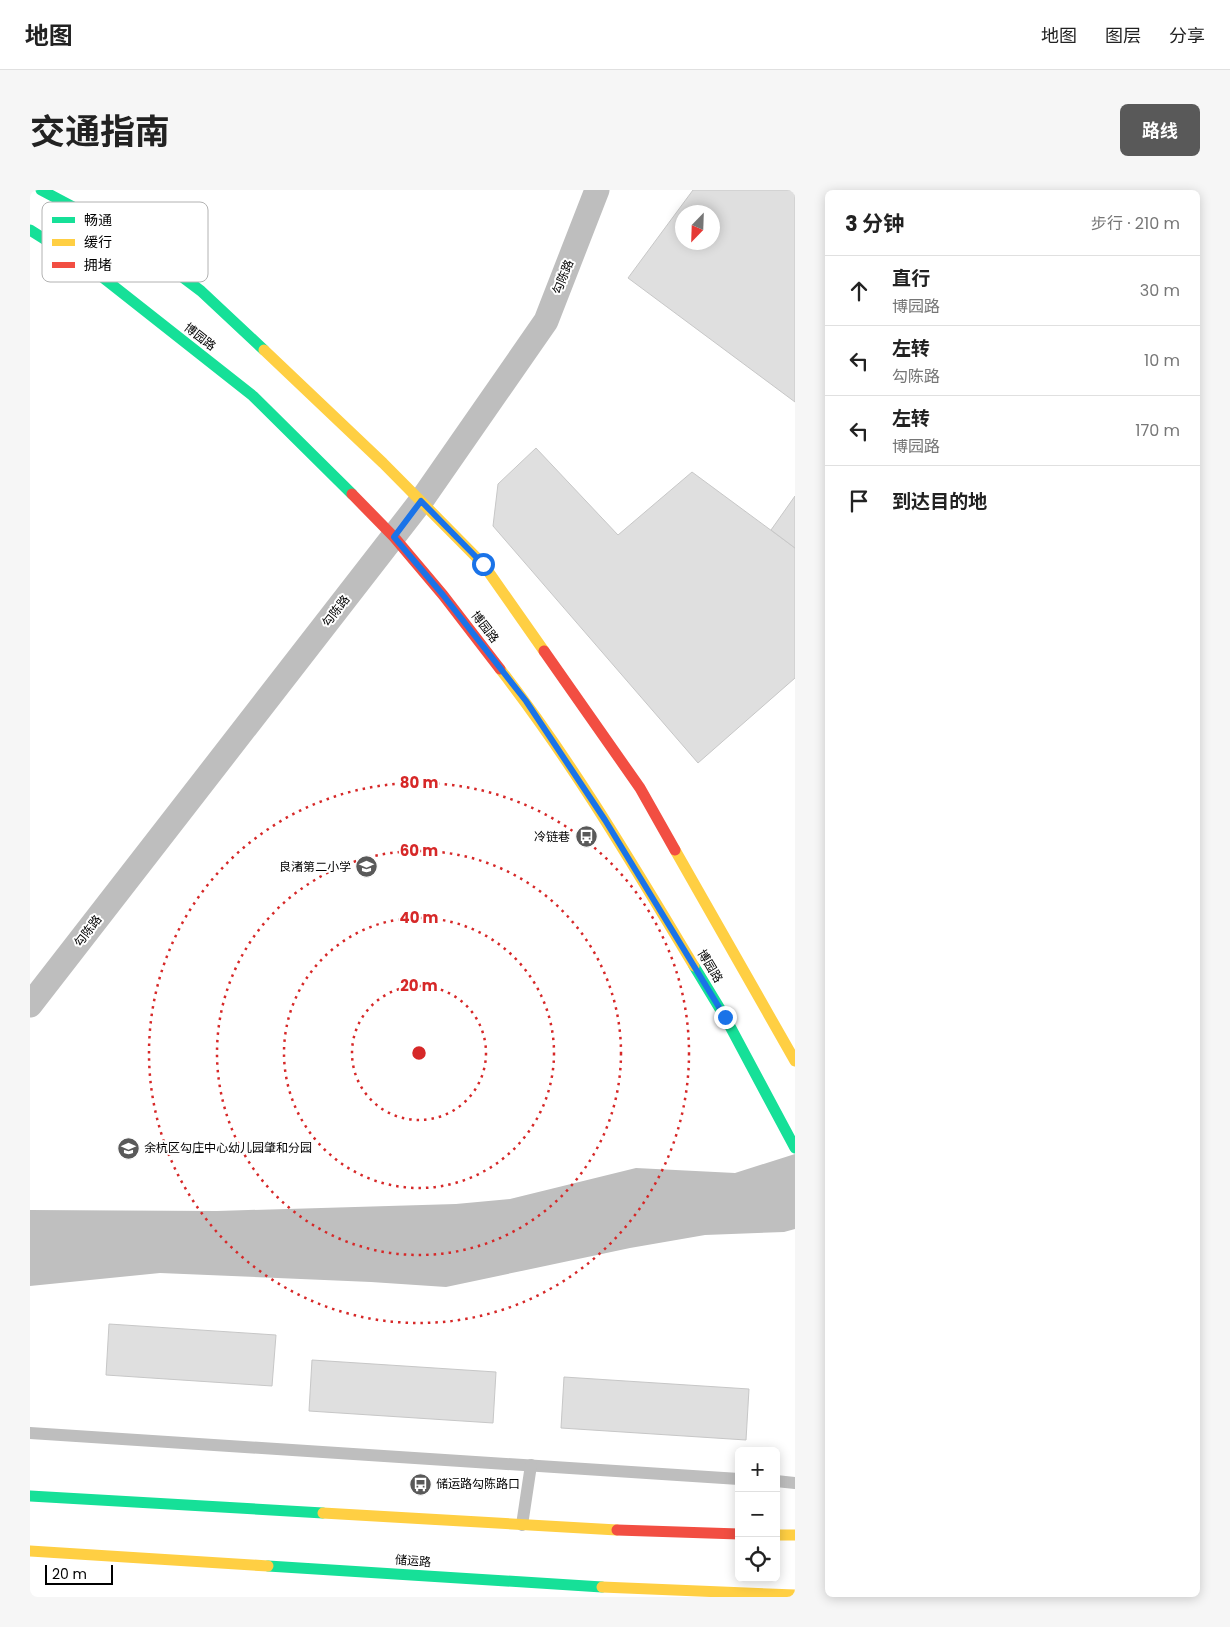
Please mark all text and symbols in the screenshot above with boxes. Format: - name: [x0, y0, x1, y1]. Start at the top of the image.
- text: 地图: [25, 19, 73, 52]
- text: 地图: [1041, 23, 1077, 48]
- text: 图层: [1105, 23, 1141, 48]
- text: 分享: [1169, 23, 1205, 48]
- button: 路线: [1120, 104, 1200, 156]
- text: 交通指南: [30, 107, 170, 156]
- legend: [42, 202, 208, 282]
- north arrow: [675, 205, 720, 250]
- text: 3 分钟: [845, 209, 904, 238]
- text: 畅通: [84, 210, 112, 230]
- text: 步行 · 210 m: [1091, 212, 1180, 235]
- text: 缓行: [84, 232, 112, 252]
- text: 拥堵: [84, 255, 112, 275]
- street label: 勾陈路: [548, 257, 577, 297]
- text: 直行: [892, 265, 930, 292]
- icon: ahead: [845, 277, 873, 305]
- text: 30 m: [1140, 279, 1180, 302]
- text: 博园路: [892, 295, 940, 318]
- street label: 博园路: [181, 319, 220, 354]
- text: 左转: [892, 335, 930, 362]
- icon: left: [845, 347, 873, 375]
- text: 10 m: [1144, 349, 1180, 372]
- text: 勾陈路: [892, 365, 940, 388]
- text: 左转: [892, 405, 930, 432]
- icon: left: [845, 417, 873, 445]
- text: 170 m: [1135, 419, 1180, 442]
- text: 博园路: [892, 435, 940, 458]
- icon: arrive: [845, 487, 873, 515]
- text: 到达目的地: [892, 488, 987, 515]
- route start: [472, 553, 495, 576]
- street label: 勾陈路: [318, 591, 353, 630]
- street label: 博园路: [468, 607, 503, 646]
- text: 80 m: [400, 772, 438, 793]
- bus stop icon: 冷链巷: [574, 825, 598, 849]
- place label: 冷链巷: [534, 828, 570, 845]
- text: 60 m: [400, 840, 438, 861]
- school or university icon: 良渚第二小学: [355, 855, 379, 879]
- place label: 良渚第二小学: [279, 858, 351, 875]
- text: 40 m: [399, 907, 439, 928]
- street label: 勾陈路: [70, 911, 105, 950]
- street label: 博园路: [694, 946, 727, 986]
- text: 20 m: [400, 975, 438, 996]
- route end: [714, 1006, 737, 1029]
- centre of rings: [410, 1044, 428, 1062]
- school or university icon: 余杭区勾庄中心幼儿园肇和分园: [116, 1136, 140, 1160]
- place label: 余杭区勾庄中心幼儿园肇和分园: [144, 1139, 312, 1156]
- map controls: [735, 1447, 780, 1582]
- button: +: [735, 1447, 780, 1492]
- bus stop icon: 储运路勾陈路口: [408, 1472, 432, 1496]
- place label: 储运路勾陈路口: [436, 1475, 520, 1492]
- button: −: [735, 1492, 780, 1537]
- button: locate: [735, 1537, 780, 1582]
- street label: 储运路: [394, 1551, 432, 1570]
- scale bar: [45, 1562, 112, 1585]
- text: 20 m: [52, 1564, 87, 1584]

